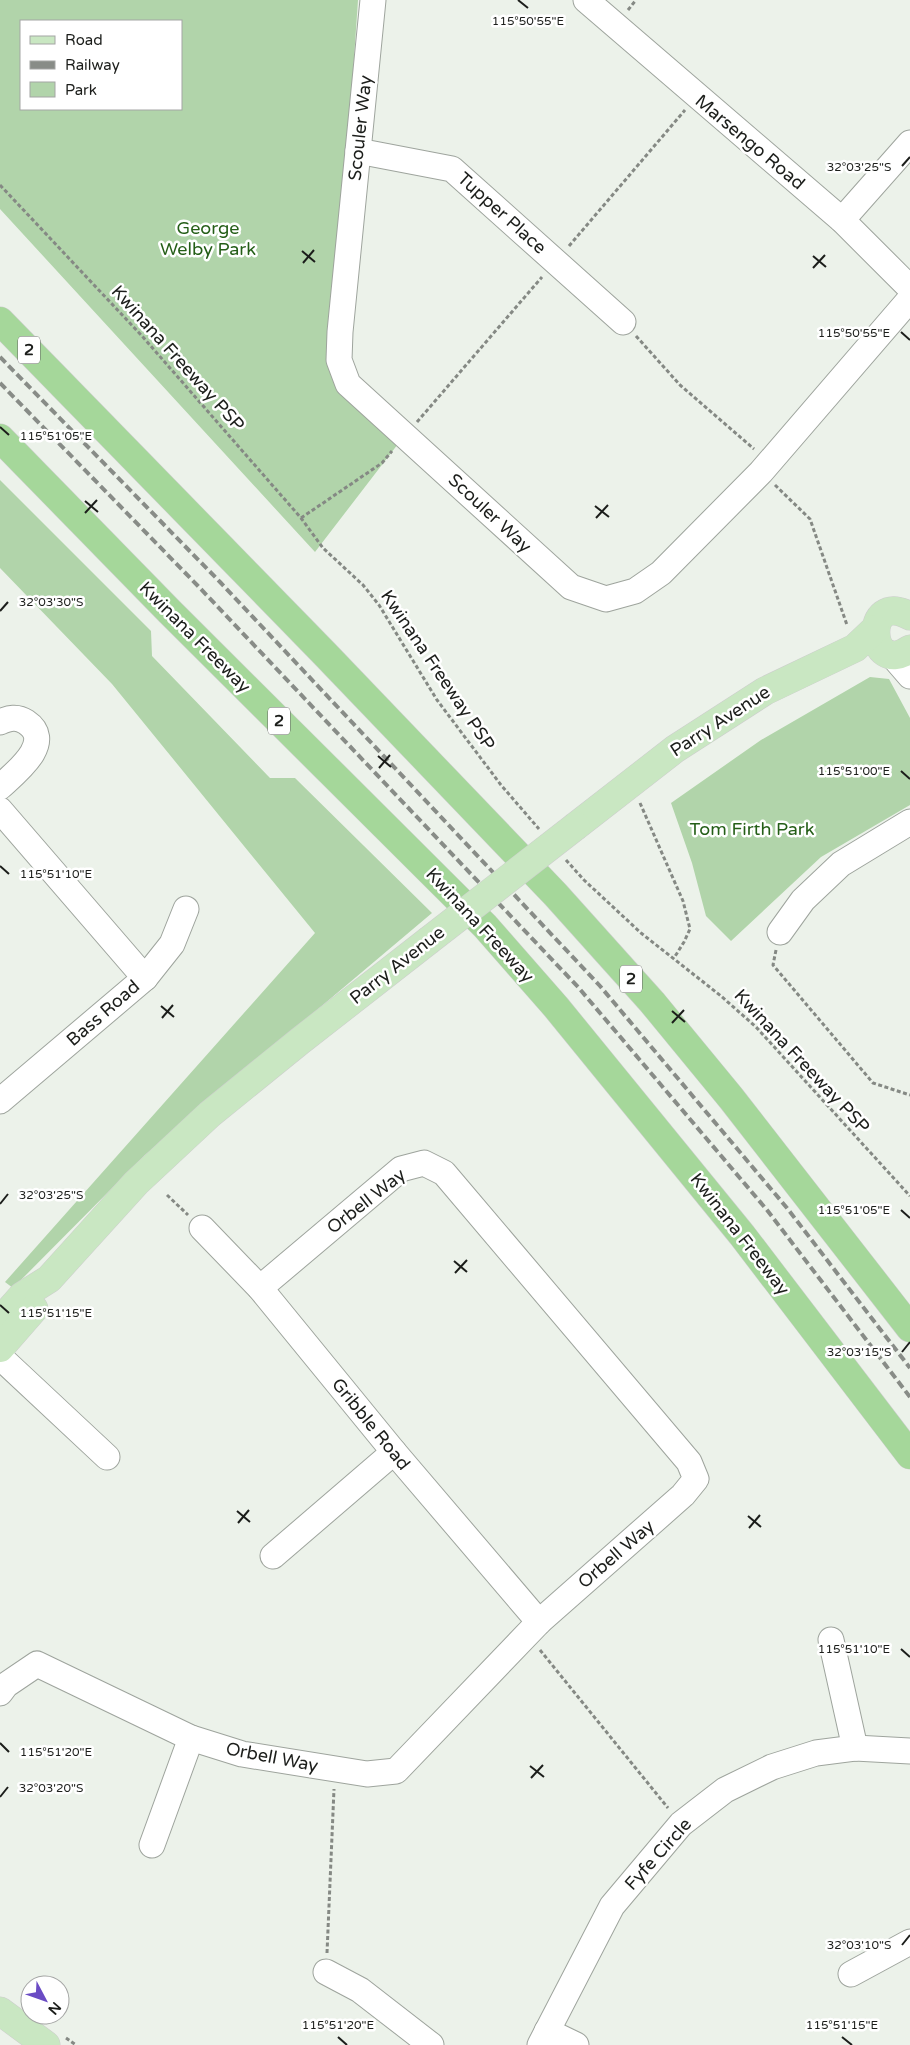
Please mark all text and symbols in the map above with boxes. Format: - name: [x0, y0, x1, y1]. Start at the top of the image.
- text: 115°50'55"E: [492, 14, 564, 28]
- legend: [20, 20, 182, 110]
- text: Road: [65, 31, 103, 49]
- text: Railway: [65, 56, 120, 74]
- street label: Scouler Way: [344, 74, 377, 182]
- text: Park: [65, 81, 97, 99]
- street label: Marsengo Road: [691, 90, 809, 194]
- text: 32°03'25"S: [827, 160, 891, 174]
- street label: Tupper Place: [453, 167, 551, 259]
- park label: George Welby Park: [160, 217, 256, 260]
- street label: Kwinana Freeway PSP: [107, 281, 249, 435]
- text: 115°50'55"E: [818, 326, 890, 340]
- road number: 2: [18, 336, 40, 364]
- text: 115°51'05"E: [20, 429, 92, 443]
- street label: Scouler Way: [444, 469, 536, 557]
- street label: Kwinana Freeway: [135, 577, 256, 698]
- street label: Kwinana Freeway PSP: [376, 586, 500, 754]
- text: 32°03'30"S: [19, 595, 83, 609]
- street label: Parry Avenue: [666, 681, 774, 761]
- road number: 2: [268, 708, 290, 734]
- text: 115°51'00"E: [818, 764, 890, 778]
- park label: Tom Firth Park: [689, 818, 815, 840]
- street label: Kwinana Freeway: [421, 863, 539, 987]
- text: 115°51'10"E: [20, 867, 92, 881]
- street label: Parry Avenue: [345, 921, 449, 1009]
- road number: 2: [620, 966, 642, 992]
- street label: Bass Road: [62, 975, 144, 1051]
- street label: Kwinana Freeway PSP: [730, 984, 874, 1138]
- street label: Orbell Way: [322, 1163, 410, 1238]
- street label: Kwinana Freeway: [686, 1169, 795, 1300]
- text: 32°03'25"S: [19, 1188, 83, 1202]
- text: 115°51'05"E: [818, 1203, 890, 1217]
- text: 115°51'15"E: [20, 1306, 92, 1320]
- text: 32°03'15"S: [827, 1345, 891, 1359]
- street label: Gribble Road: [327, 1373, 415, 1475]
- street label: Orbell Way: [573, 1515, 659, 1593]
- text: 115°51'10"E: [818, 1642, 890, 1656]
- street label: Orbell Way: [224, 1737, 320, 1777]
- text: 115°51'20"E: [20, 1745, 92, 1759]
- text: 32°03'20"S: [19, 1781, 83, 1795]
- street label: Fyfe Circle: [620, 1813, 696, 1895]
- text: 32°03'10"S: [827, 1938, 891, 1952]
- north arrow: [20, 1975, 70, 2025]
- text: N: [44, 1998, 65, 2018]
- text: 115°51'20"E: [302, 2018, 374, 2032]
- text: 115°51'15"E: [806, 2018, 878, 2032]

